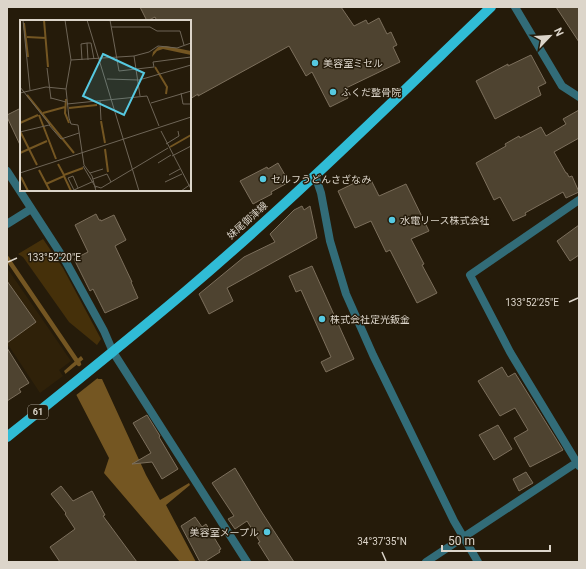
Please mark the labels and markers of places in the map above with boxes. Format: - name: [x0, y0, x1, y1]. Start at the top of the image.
- marker: 美容室ミセル: [310, 58, 320, 68]
- place label: 美容室ミセル: [323, 58, 383, 69]
- marker: ふくだ整骨院: [328, 87, 338, 97]
- place label: ふくだ整骨院: [341, 87, 401, 98]
- marker: セルフうどんさざなみ: [258, 174, 268, 184]
- place label: セルフうどんさざなみ: [271, 174, 371, 185]
- marker: 水電リース株式会社: [387, 215, 397, 225]
- place label: 水電リース株式会社: [400, 215, 490, 226]
- marker: 株式会社定光鈑金: [317, 314, 327, 324]
- place label: 株式会社定光鈑金: [330, 314, 410, 325]
- place label: 美容室メープル: [190, 527, 259, 538]
- marker: 美容室メープル: [262, 527, 272, 537]

